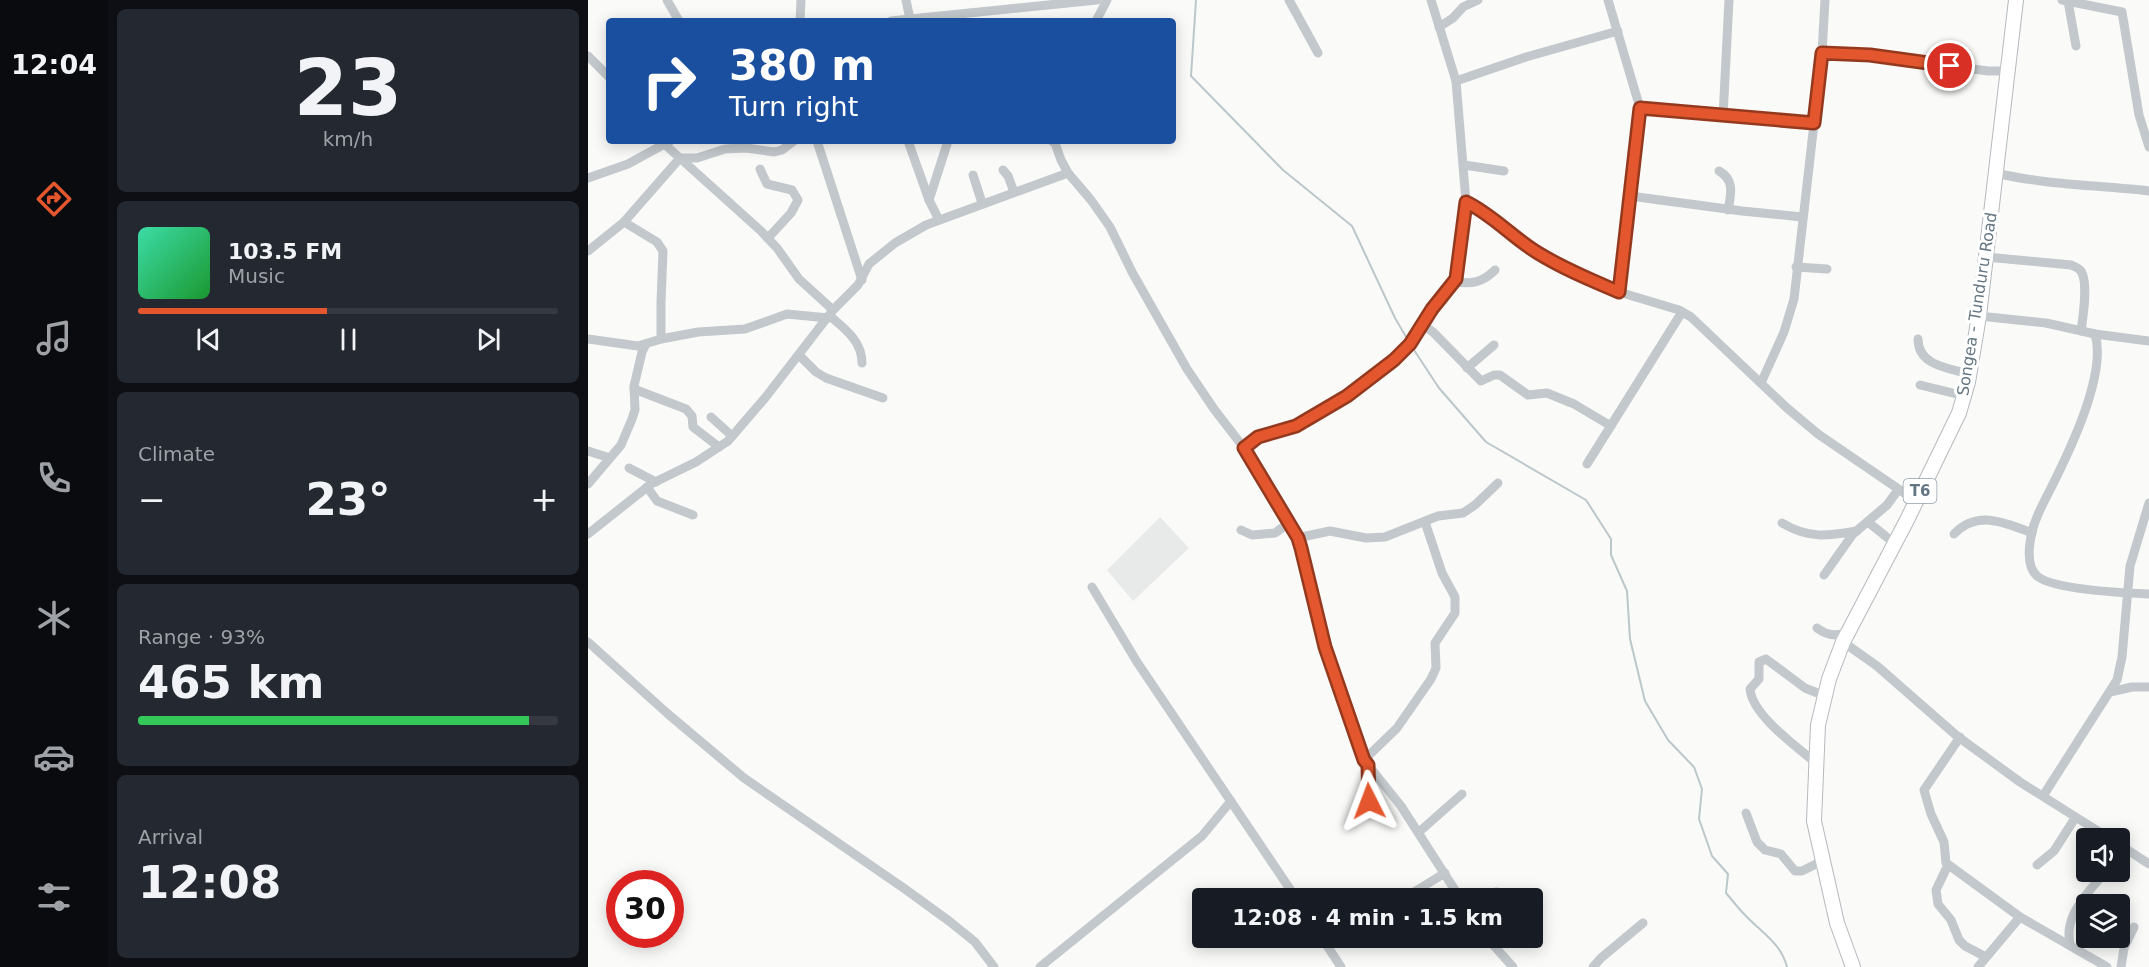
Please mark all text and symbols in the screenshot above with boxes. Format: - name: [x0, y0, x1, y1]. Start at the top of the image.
- pin: [1924, 40, 1975, 91]
- text: 380 m: [729, 41, 875, 90]
- icon: right: [630, 42, 708, 120]
- text: 23: [294, 43, 402, 133]
- text: 12:04: [11, 49, 97, 80]
- icon: arrive: [1933, 49, 1966, 82]
- text: Turn right: [729, 91, 858, 122]
- text: km/h: [323, 127, 373, 151]
- icon: directions: [33, 178, 75, 220]
- street label: Songea - Tunduru Road: [1953, 211, 2001, 397]
- text: 103.5 FM: [228, 239, 342, 264]
- text: Music: [228, 264, 285, 288]
- icon: music: [33, 317, 75, 359]
- icon: previous: [192, 323, 225, 356]
- icon: pause: [332, 323, 365, 356]
- icon: next: [472, 323, 505, 356]
- text: Climate: [138, 442, 215, 466]
- icon: phone: [33, 457, 75, 499]
- text: 23°: [305, 473, 391, 526]
- road number: T6: [1904, 479, 1936, 503]
- text: −: [138, 480, 166, 519]
- text: +: [530, 480, 558, 519]
- icon: climate: [33, 597, 75, 639]
- text: Range · 93%: [138, 625, 265, 649]
- text: 465 km: [138, 656, 324, 709]
- icon: car: [33, 736, 75, 778]
- position arrow: [1337, 769, 1401, 833]
- text: Arrival: [138, 825, 203, 849]
- map controls: [2076, 828, 2130, 948]
- button: sound: [2076, 828, 2130, 882]
- text: 12:08: [138, 856, 281, 909]
- speed limit sign: 30: [606, 870, 684, 948]
- icon: filters: [33, 876, 75, 918]
- button: layers: [2076, 894, 2130, 948]
- text: 12:08 · 4 min · 1.5 km: [1232, 905, 1503, 930]

